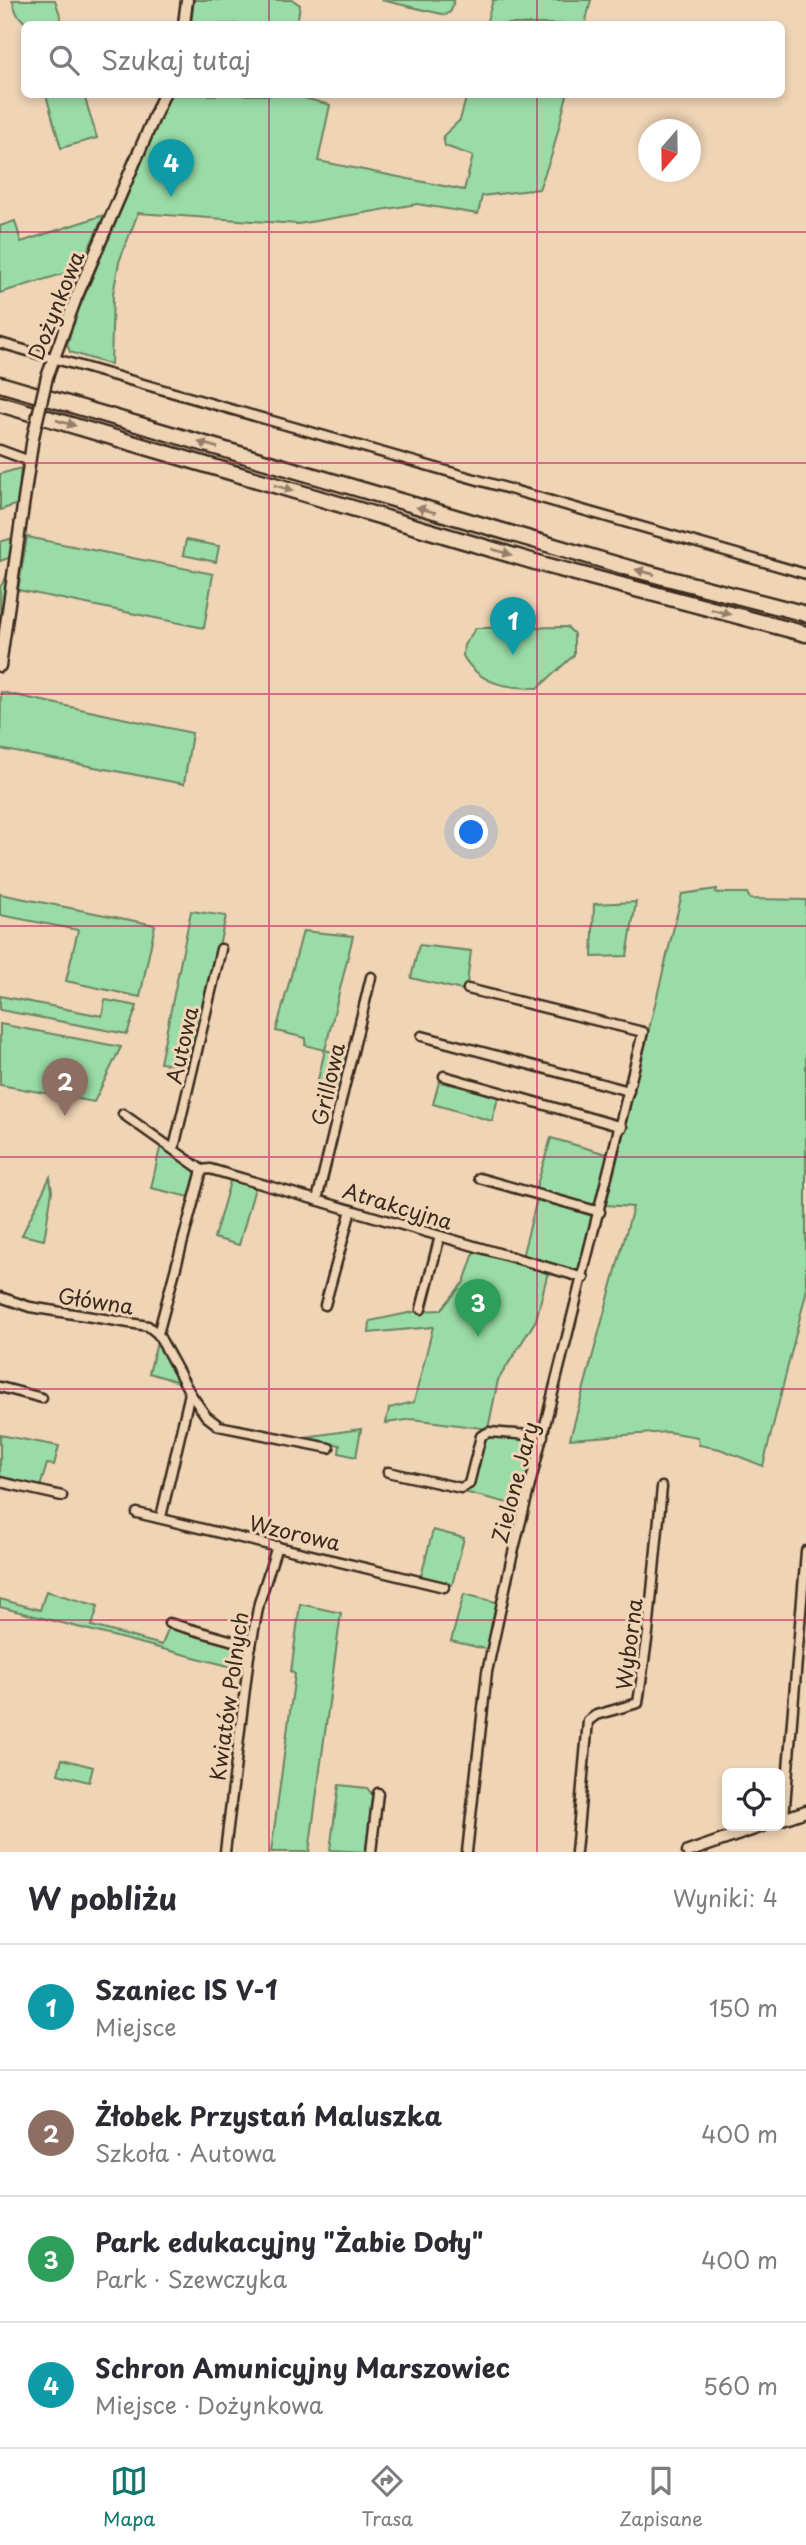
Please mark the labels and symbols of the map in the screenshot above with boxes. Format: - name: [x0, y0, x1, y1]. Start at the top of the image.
- north arrow: [638, 119, 701, 182]
- pin: 4: [148, 139, 194, 197]
- street label: Dożynkowa: [19, 246, 91, 364]
- one-way arrow: [55, 419, 76, 429]
- one-way arrow: [197, 440, 218, 450]
- one-way arrow: [273, 483, 294, 493]
- one-way arrow: [416, 504, 437, 514]
- one-way arrow: [492, 548, 513, 558]
- one-way arrow: [634, 567, 655, 577]
- pin: 1: [490, 597, 536, 655]
- one-way arrow: [711, 608, 732, 618]
- your location: [454, 815, 488, 849]
- street label: Autowa: [157, 1003, 205, 1087]
- street label: Grillowa: [302, 1039, 352, 1129]
- pin: 2: [42, 1058, 88, 1116]
- street label: Atrakcyjna: [339, 1173, 457, 1237]
- street label: Główna: [56, 1278, 136, 1322]
- pin: 3: [455, 1279, 501, 1337]
- street label: Zielone Jary: [482, 1418, 546, 1546]
- street label: Wzorowa: [246, 1506, 344, 1558]
- street label: Wyborna: [606, 1595, 650, 1692]
- street label: Kwiatów Polnych: [200, 1610, 256, 1782]

